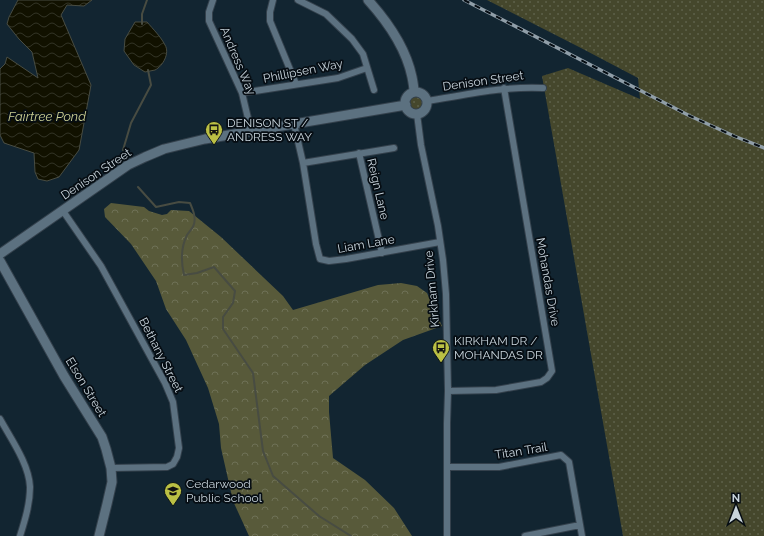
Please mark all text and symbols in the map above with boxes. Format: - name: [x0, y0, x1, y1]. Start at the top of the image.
- street label: Andress Way: [217, 25, 259, 98]
- street label: Phillipsen Way: [262, 56, 345, 86]
- street label: Denison Street: [442, 68, 524, 94]
- water label: Fairtree Pond: [8, 109, 86, 124]
- place label: DENISON ST / ANDRESS WAY: [227, 116, 312, 144]
- bus stop icon: DENISON ST / ANDRESS WAY: [204, 120, 224, 145]
- street label: Denison Street: [58, 145, 134, 203]
- street label: Reign Lane: [364, 157, 392, 221]
- street label: Liam Lane: [336, 232, 396, 256]
- street label: Mohandas Drive: [533, 237, 563, 327]
- street label: Kirkham Drive: [422, 250, 442, 328]
- street label: Bethany Street: [136, 315, 186, 395]
- place label: KIRKHAM DR / MOHANDAS DR: [454, 334, 543, 362]
- bus stop icon: KIRKHAM DR / MOHANDAS DR: [431, 338, 451, 363]
- street label: Elson Street: [63, 355, 109, 419]
- street label: Titan Trail: [494, 440, 549, 462]
- place label: Cedarwood Public School: [186, 477, 263, 505]
- school or university icon: Cedarwood Public School: [163, 481, 183, 506]
- north arrow: [716, 488, 756, 528]
- text: N: [732, 492, 740, 505]

